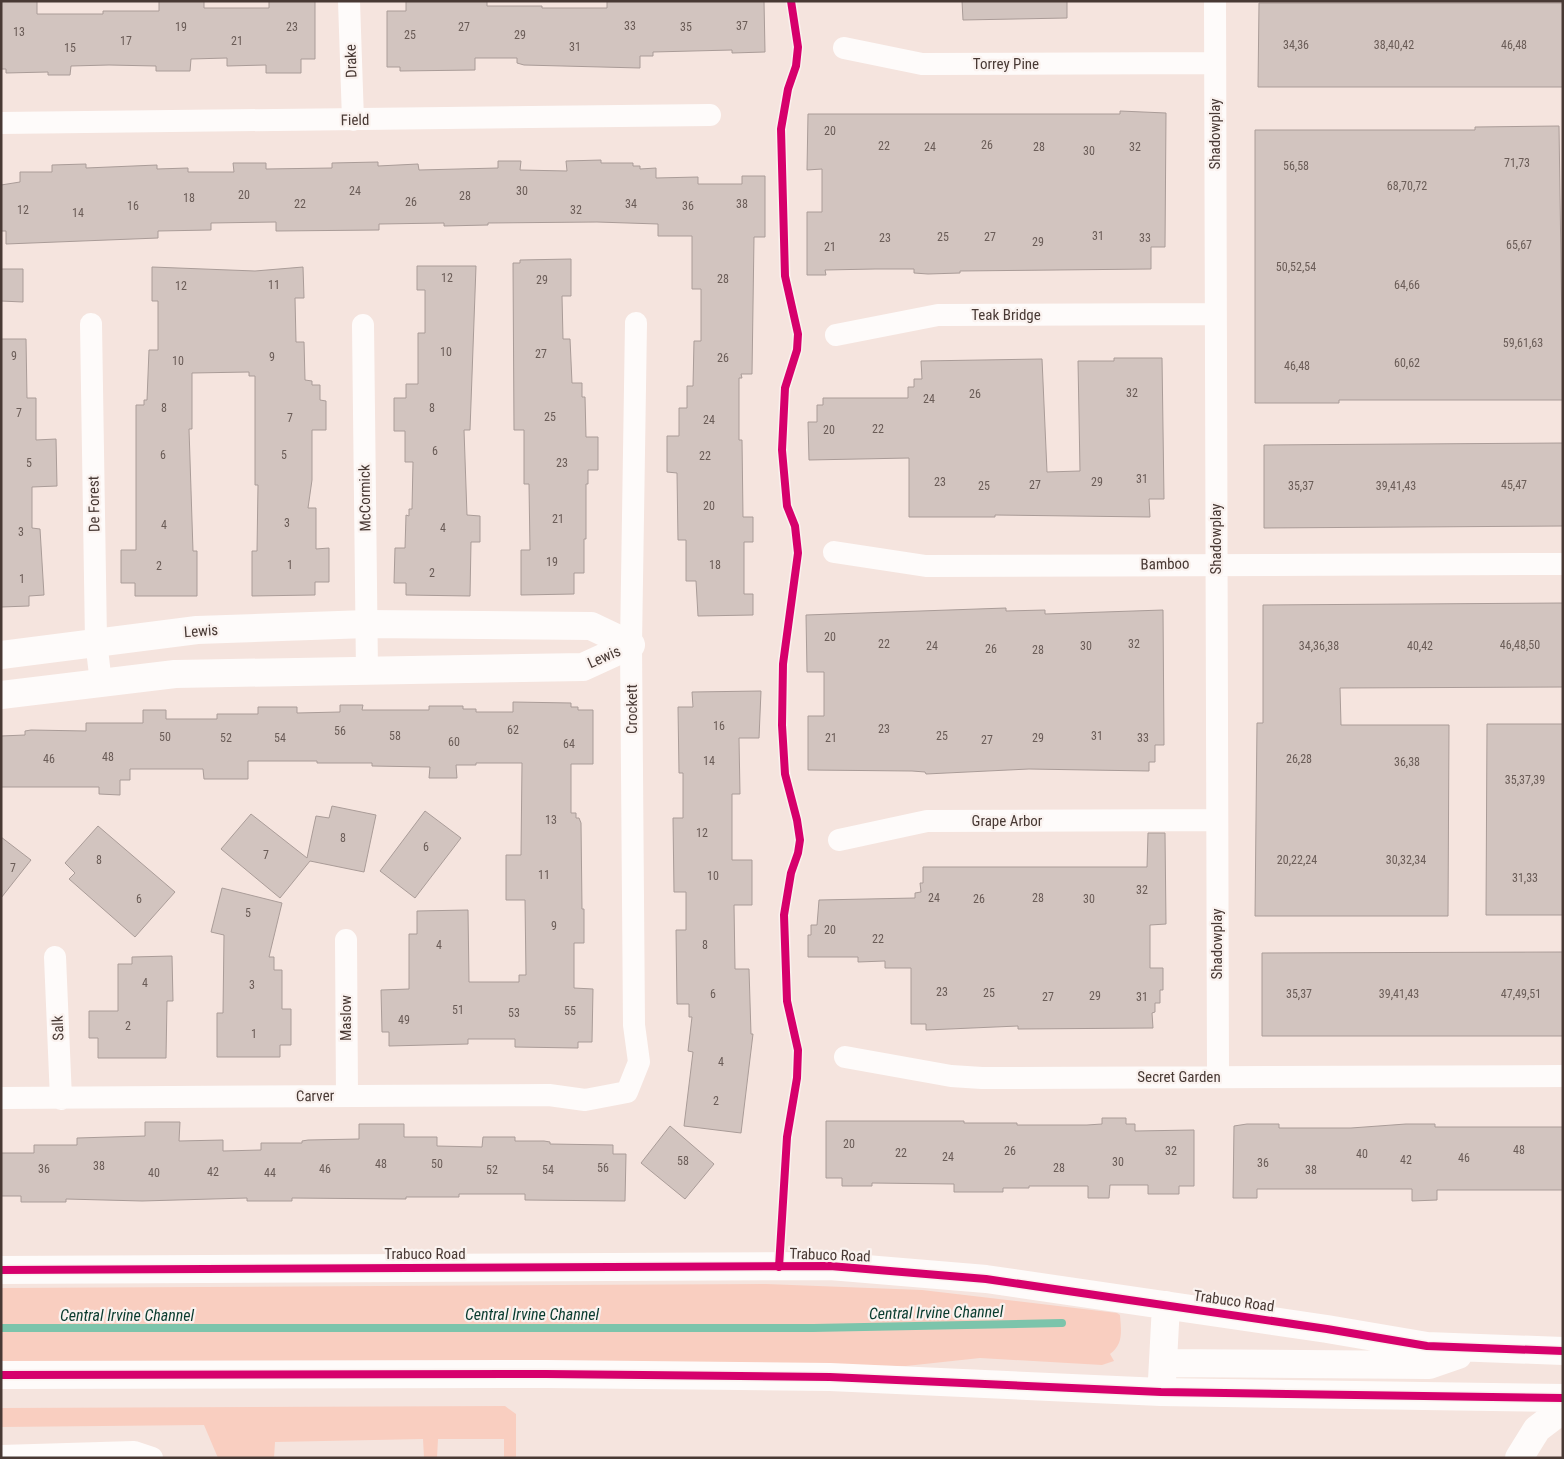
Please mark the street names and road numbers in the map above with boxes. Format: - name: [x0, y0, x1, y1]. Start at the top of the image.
- street label: Drake: [341, 44, 361, 78]
- street label: Torrey Pine: [973, 55, 1039, 73]
- street label: Shadowplay: [1206, 98, 1224, 170]
- street label: Field: [341, 111, 369, 129]
- street label: Teak Bridge: [971, 306, 1041, 324]
- street label: McCormick: [355, 464, 375, 532]
- street label: De Forest: [85, 476, 103, 532]
- street label: Shadowplay: [1207, 503, 1225, 575]
- street label: Bamboo: [1140, 555, 1190, 573]
- street label: Lewis: [183, 621, 219, 641]
- street label: Lewis: [585, 642, 623, 672]
- street label: Crockett: [623, 684, 641, 734]
- street label: Grape Arbor: [972, 812, 1043, 830]
- street label: Shadowplay: [1208, 908, 1226, 980]
- street label: Maslow: [337, 995, 355, 1041]
- street label: Salk: [49, 1015, 67, 1041]
- street label: Secret Garden: [1137, 1068, 1221, 1086]
- street label: Carver: [296, 1087, 335, 1105]
- street label: Trabuco Road: [384, 1245, 466, 1263]
- street label: Trabuco Road: [789, 1245, 871, 1265]
- street label: Trabuco Road: [1192, 1286, 1276, 1316]

